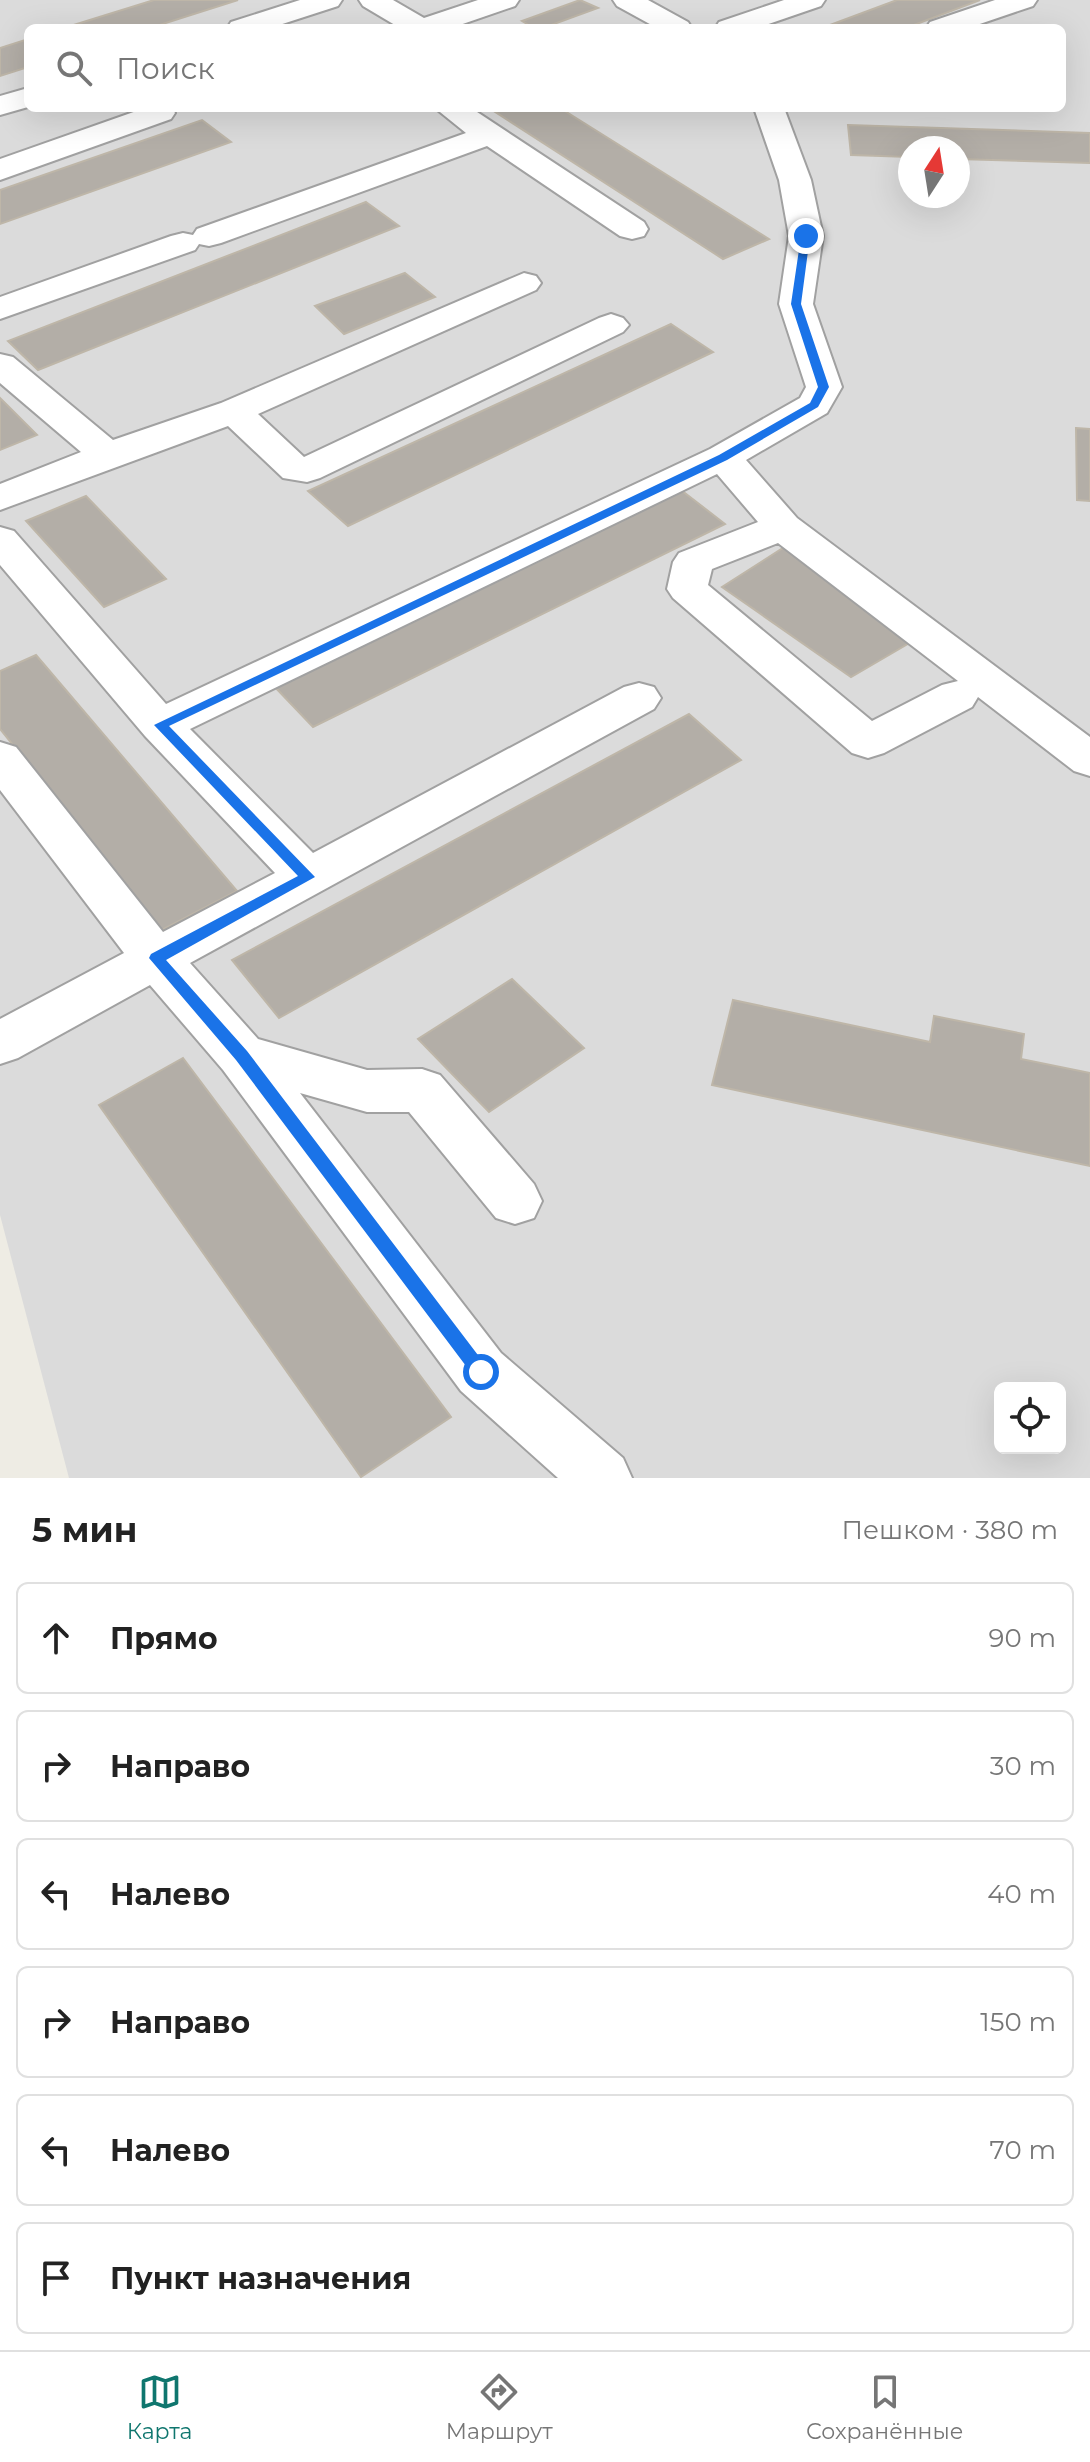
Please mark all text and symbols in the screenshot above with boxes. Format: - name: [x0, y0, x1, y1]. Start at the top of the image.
- search box: [24, 24, 1066, 112]
- icon: search: [52, 46, 96, 90]
- text: Поиск: [116, 50, 215, 87]
- north arrow: [898, 136, 970, 208]
- route end: [788, 218, 824, 254]
- route start: [463, 1354, 499, 1390]
- map controls: [994, 1382, 1066, 1454]
- button: locate: [994, 1382, 1066, 1454]
- text: 5 мин: [32, 1509, 137, 1551]
- text: Пешком · 380 m: [842, 1514, 1058, 1546]
- icon: ahead: [34, 1616, 78, 1660]
- text: Прямо: [110, 1620, 218, 1657]
- text: 90 m: [989, 1622, 1056, 1654]
- icon: right: [34, 1744, 78, 1788]
- text: Направо: [110, 1748, 250, 1785]
- text: 30 m: [990, 1750, 1056, 1782]
- icon: left: [34, 1872, 78, 1916]
- text: Налево: [110, 1876, 230, 1913]
- text: 40 m: [987, 1878, 1056, 1910]
- icon: right: [34, 2000, 78, 2044]
- text: Направо: [110, 2004, 250, 2041]
- text: 150 m: [980, 2006, 1056, 2038]
- icon: left: [34, 2128, 78, 2172]
- text: Налево: [110, 2132, 230, 2169]
- text: 70 m: [990, 2134, 1056, 2166]
- icon: arrive: [34, 2256, 78, 2300]
- text: Пункт назначения: [110, 2260, 411, 2297]
- tab: Карта: [127, 2370, 192, 2445]
- tab: Маршрут: [446, 2370, 553, 2445]
- tab: Сохранённые: [806, 2370, 963, 2445]

